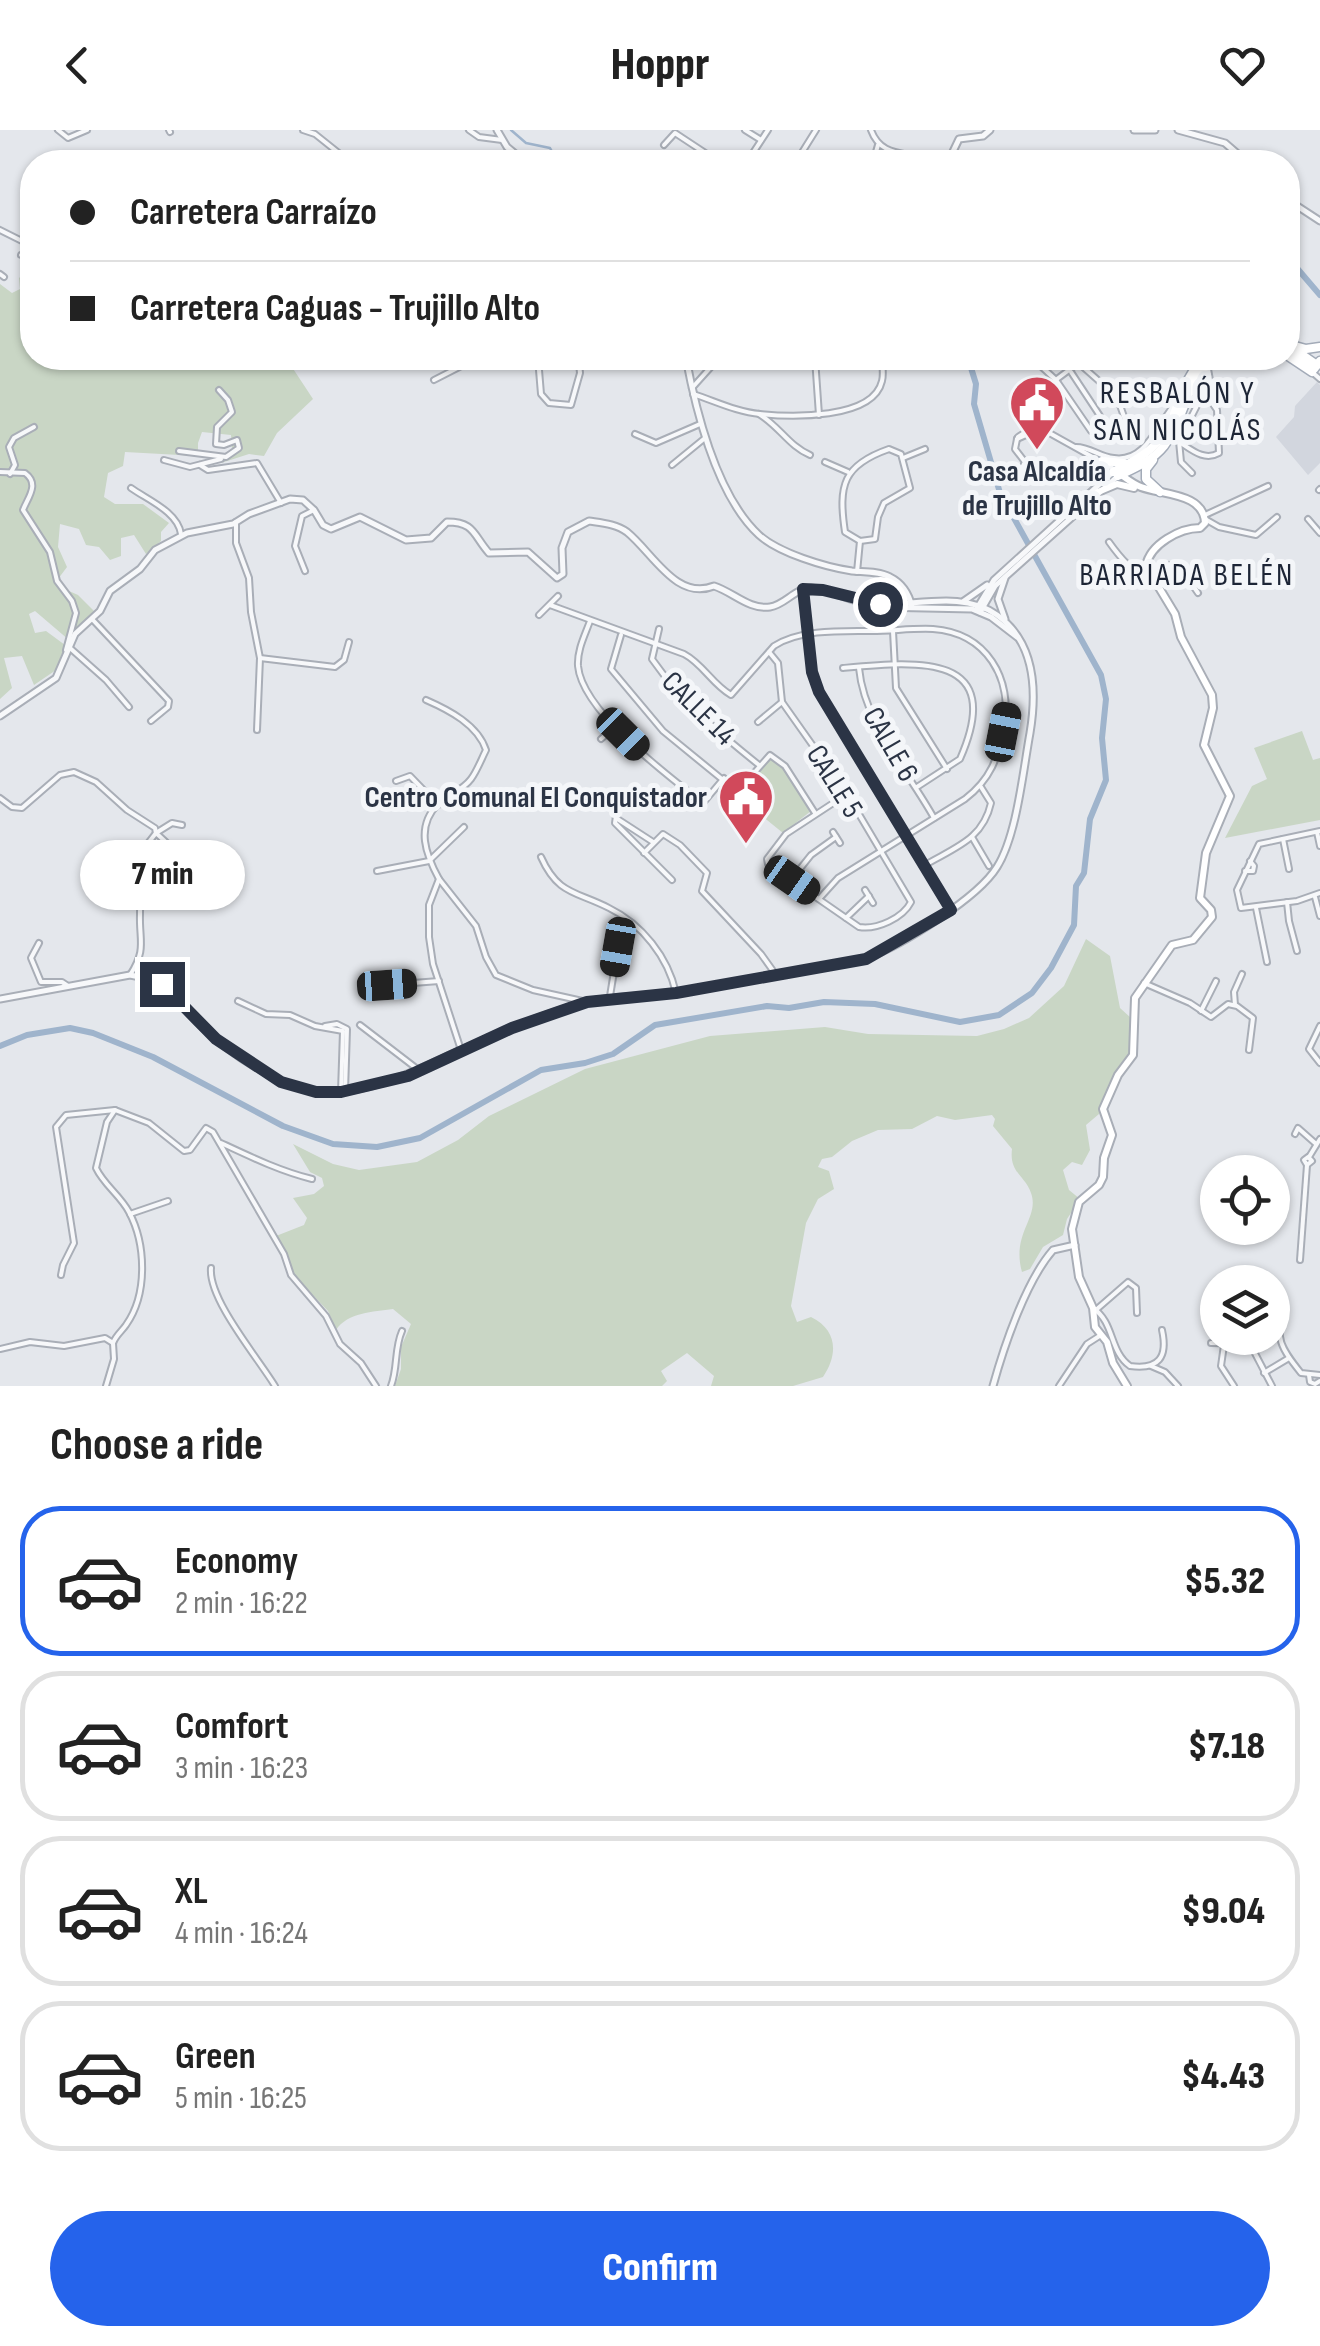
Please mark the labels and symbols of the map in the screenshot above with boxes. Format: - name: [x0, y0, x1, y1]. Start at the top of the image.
- public building icon: Casa Alcaldía de Trujillo Alto: [1007, 373, 1067, 452]
- district label: RESBALÓN Y SAN NICOLÁS: [1093, 374, 1263, 450]
- place label: Casa Alcaldía de Trujillo Alto: [962, 454, 1112, 524]
- district label: BARRIADA BELÉN: [1079, 556, 1295, 595]
- route start: [858, 582, 903, 627]
- street label: CALLE 14: [654, 664, 743, 753]
- car: [983, 700, 1023, 764]
- street label: CALLE 6: [855, 701, 926, 788]
- car: [591, 702, 655, 766]
- street label: CALLE 5: [798, 739, 870, 824]
- public building icon: Centro Comunal El Conquistador: [716, 767, 776, 846]
- place label: Centro Comunal El Conquistador: [365, 780, 707, 816]
- callout: 7 min: [80, 839, 244, 909]
- car: [759, 851, 825, 909]
- car: [598, 915, 638, 979]
- route end: [140, 962, 185, 1007]
- car: [356, 968, 418, 1002]

